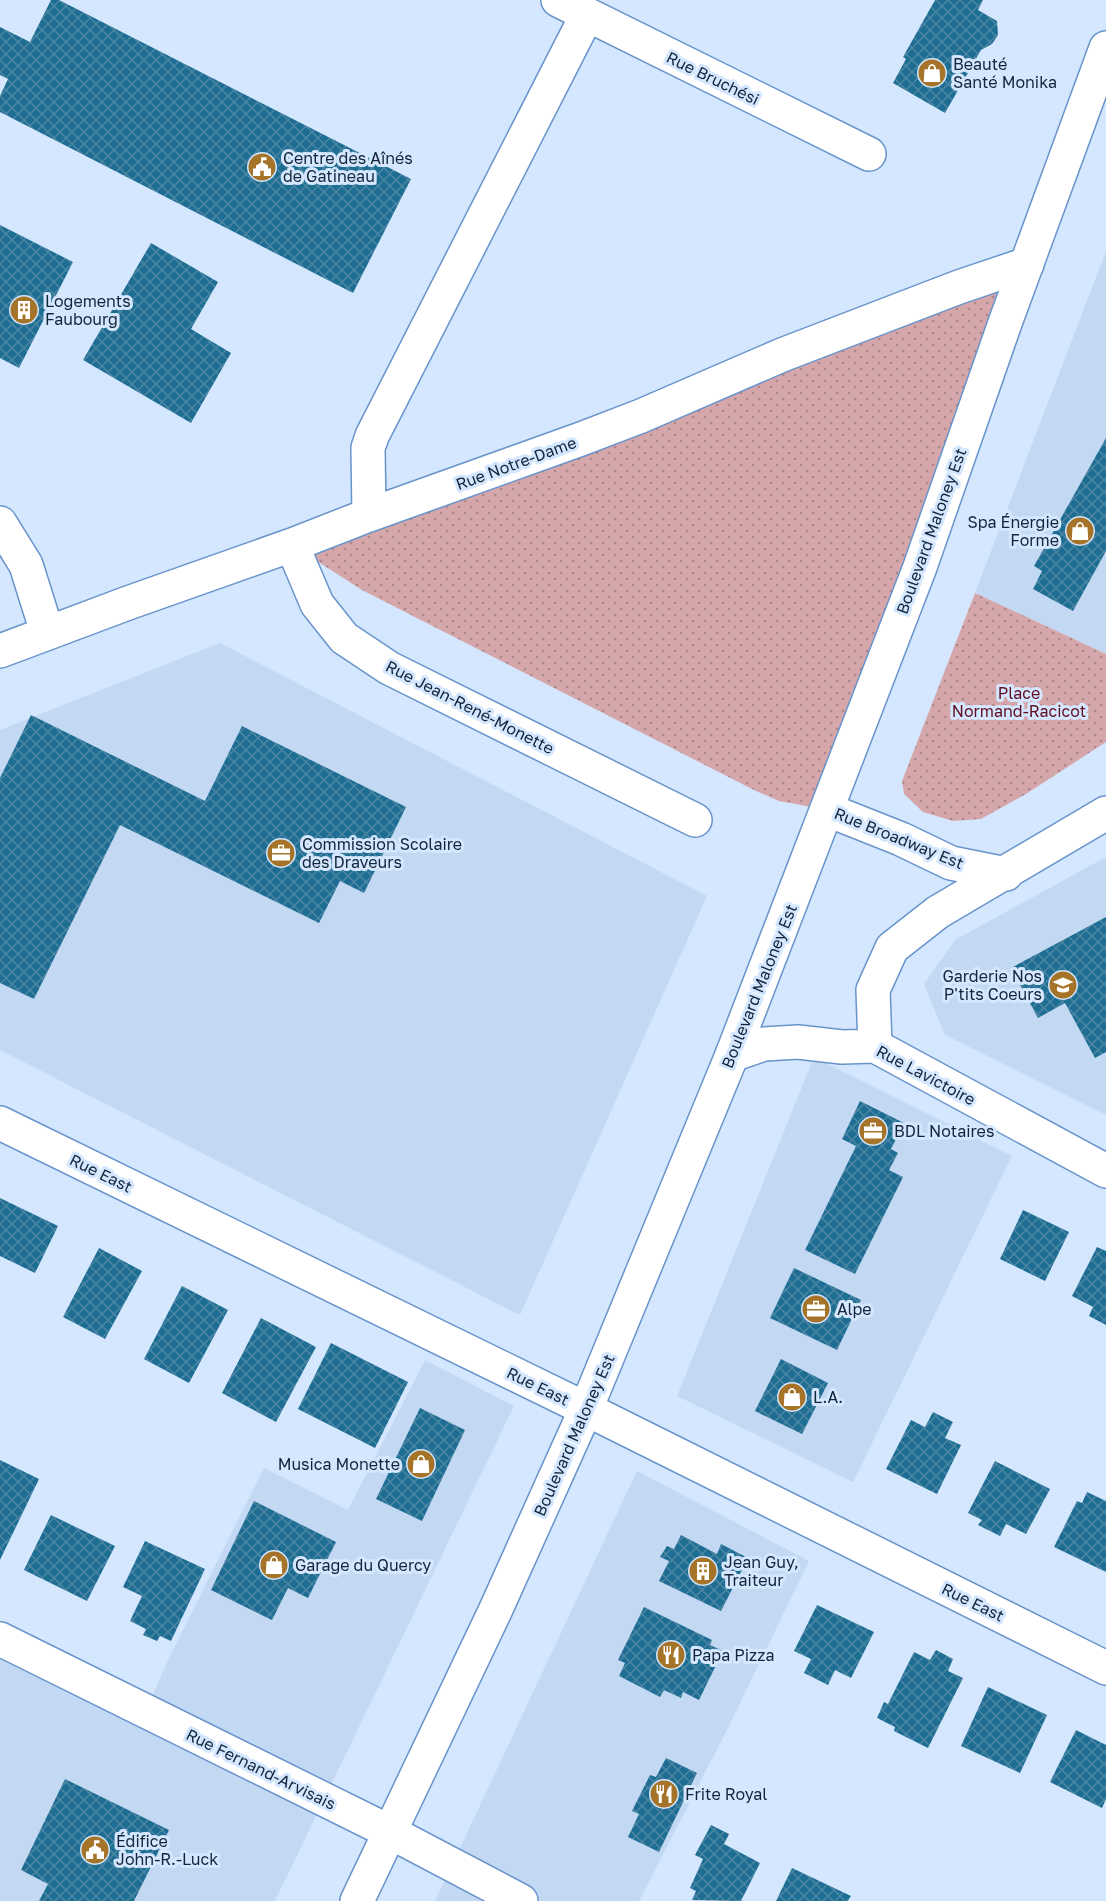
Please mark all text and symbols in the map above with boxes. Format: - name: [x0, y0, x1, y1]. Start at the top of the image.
- street label: Rue Bruchési: [663, 47, 763, 109]
- place label: Beauté Santé Monika: [953, 54, 1057, 92]
- shop icon: Beauté Santé Monika: [916, 57, 948, 89]
- place label: Centre des Aînés de Gatineau: [283, 148, 413, 186]
- public building icon: Centre des Aînés de Gatineau: [246, 151, 278, 183]
- place label: Logements Faubourg: [45, 291, 131, 329]
- building icon: Logements Faubourg: [8, 294, 40, 326]
- street label: Rue Notre-Dame: [453, 432, 579, 494]
- street label: Boulevard Maloney Est: [892, 445, 970, 617]
- place label: Spa Énergie Forme: [968, 512, 1059, 550]
- shop icon: Spa Énergie Forme: [1064, 515, 1096, 547]
- street label: Rue Jean-René-Monette: [382, 656, 558, 758]
- park label: Place Normand-Racicot: [952, 683, 1086, 721]
- street label: Rue Broadway Est: [831, 803, 967, 873]
- place label: Commission Scolaire des Draveurs: [302, 834, 462, 872]
- office icon: Commission Scolaire des Draveurs: [265, 837, 297, 869]
- street label: Boulevard Maloney Est: [717, 901, 801, 1071]
- place label: Garderie Nos P'tits Coeurs: [942, 966, 1042, 1004]
- school or university icon: Garderie Nos P'tits Coeurs: [1047, 969, 1079, 1001]
- street label: Rue Lavictoire: [873, 1041, 979, 1109]
- office icon: BDL Notaires: [857, 1115, 889, 1147]
- place label: BDL Notaires: [894, 1121, 994, 1141]
- street label: Rue East: [66, 1149, 136, 1197]
- office icon: Alpe: [800, 1293, 832, 1325]
- place label: Alpe: [837, 1299, 872, 1319]
- street label: Boulevard Maloney Est: [529, 1351, 619, 1519]
- street label: Rue East: [503, 1362, 573, 1410]
- shop icon: L.A.: [776, 1381, 808, 1413]
- place label: L.A.: [813, 1387, 843, 1407]
- shop icon: Musica Monette: [405, 1448, 437, 1480]
- place label: Musica Monette: [278, 1454, 400, 1474]
- shop icon: Garage du Quercy: [258, 1549, 290, 1581]
- place label: Jean Guy, Traiteur: [724, 1552, 799, 1590]
- place label: Garage du Quercy: [295, 1555, 431, 1575]
- building icon: Jean Guy, Traiteur: [687, 1555, 719, 1587]
- street label: Rue East: [938, 1578, 1008, 1626]
- restaurant icon: Papa Pizza: [655, 1639, 687, 1671]
- place label: Papa Pizza: [692, 1645, 775, 1665]
- street label: Rue Fernand-Arvisais: [183, 1724, 339, 1814]
- restaurant icon: Frite Royal: [648, 1778, 680, 1810]
- place label: Frite Royal: [685, 1784, 767, 1804]
- place label: Édifice John-R.-Luck: [116, 1831, 218, 1869]
- public building icon: Édifice John-R.-Luck: [79, 1834, 111, 1866]

